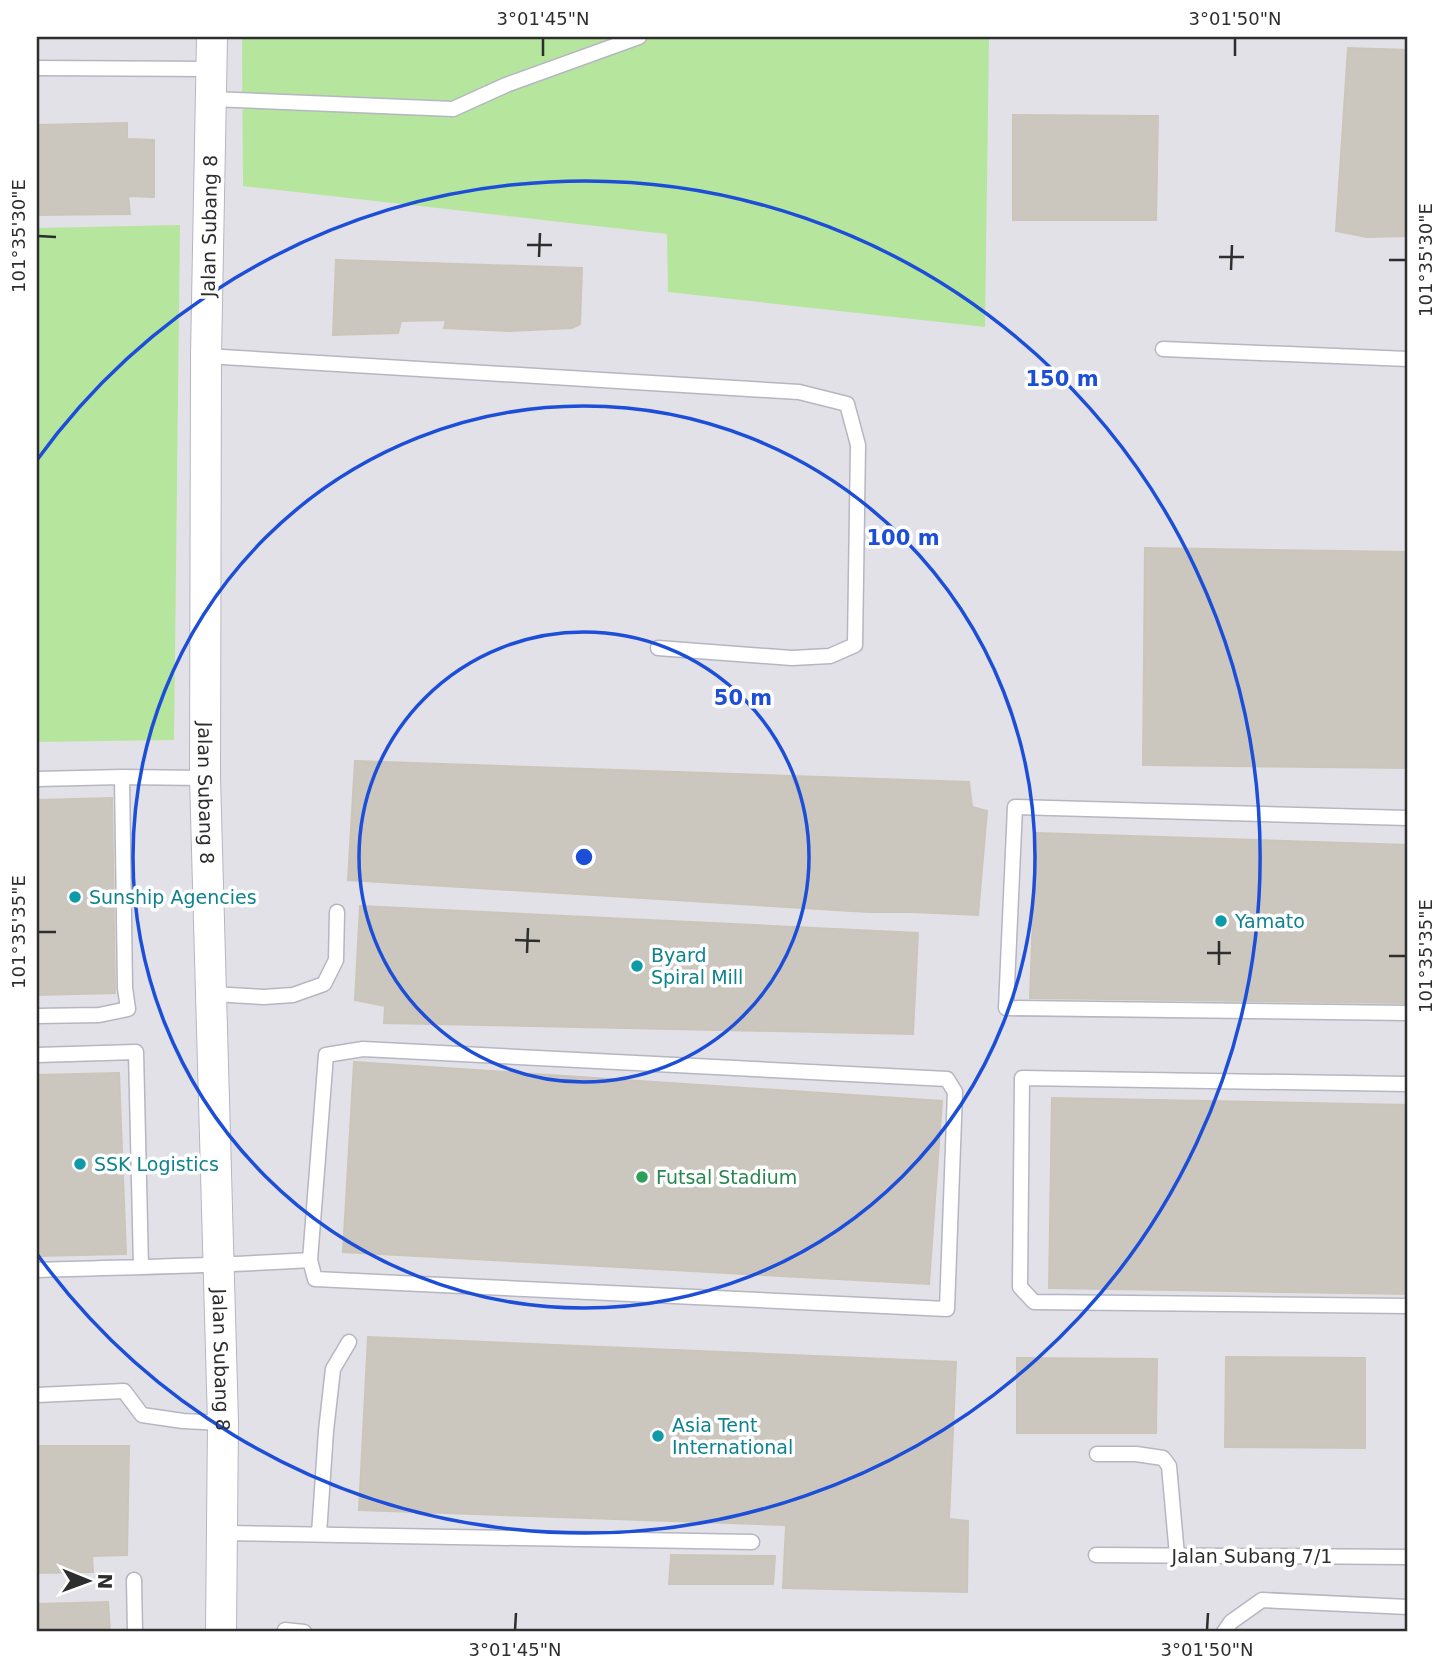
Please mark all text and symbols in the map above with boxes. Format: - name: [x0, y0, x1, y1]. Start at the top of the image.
- text: 3°01'45"N: [497, 8, 589, 29]
- text: 3°01'50"N: [1189, 8, 1281, 29]
- street label: Jalan Subang 8: [197, 155, 221, 298]
- text: 101°35'30"E: [8, 179, 29, 293]
- text: 101°35'30"E: [1415, 203, 1436, 317]
- text: 150 m: [1025, 367, 1099, 391]
- text: 100 m: [866, 526, 940, 550]
- text: 50 m: [714, 686, 772, 710]
- street label: Jalan Subang 8: [194, 721, 218, 864]
- centre of rings: [572, 845, 596, 869]
- text: 101°35'35"E: [8, 875, 29, 989]
- place label: Sunship Agencies: [89, 886, 257, 908]
- marker: Sunship Agencies: [67, 889, 83, 905]
- text: 101°35'35"E: [1415, 899, 1436, 1013]
- place label: Yamato: [1234, 910, 1305, 932]
- marker: Yamato: [1213, 913, 1229, 929]
- place label: Byard Spiral Mill: [651, 944, 743, 988]
- marker: Byard Spiral Mill: [629, 958, 645, 974]
- place label: SSK Logistics: [94, 1153, 219, 1175]
- marker: SSK Logistics: [72, 1156, 88, 1172]
- place label: Futsal Stadium: [656, 1166, 797, 1188]
- marker: Futsal Stadium: [634, 1169, 650, 1185]
- street label: Jalan Subang 8: [208, 1287, 234, 1431]
- place label: Asia Tent International: [672, 1414, 793, 1458]
- marker: Asia Tent International: [650, 1428, 666, 1444]
- street label: Jalan Subang 7/1: [1171, 1545, 1332, 1567]
- north arrow: [52, 1546, 122, 1616]
- text: N: [94, 1573, 116, 1589]
- text: 3°01'45"N: [469, 1639, 561, 1660]
- text: 3°01'50"N: [1161, 1639, 1253, 1660]

